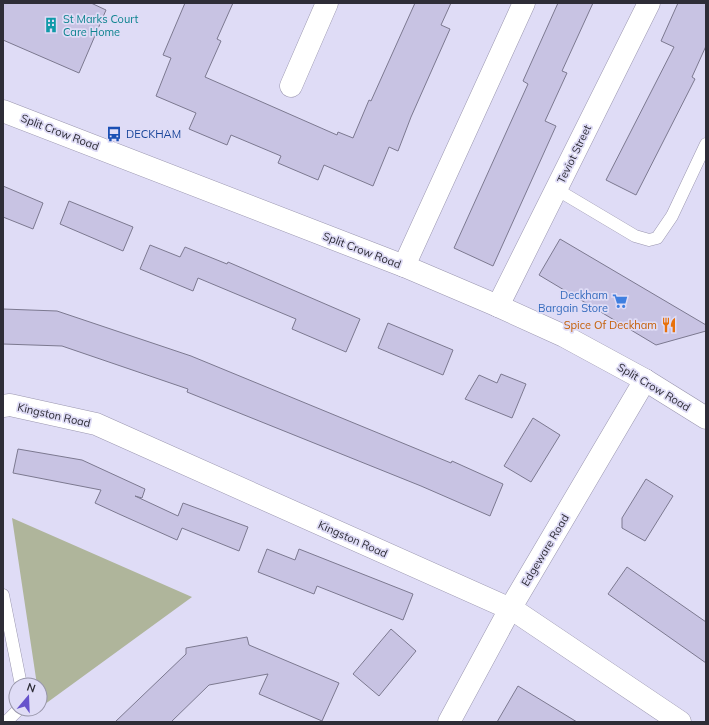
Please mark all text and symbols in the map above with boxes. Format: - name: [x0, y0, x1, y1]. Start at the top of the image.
- place label: St Marks Court Care Home: [63, 12, 139, 39]
- building icon: St Marks Court Care Home: [42, 16, 60, 34]
- street label: Split Crow Road: [19, 111, 101, 153]
- street label: Teviot Street: [554, 122, 594, 186]
- bus stop icon: DECKHAM: [105, 125, 123, 143]
- place label: DECKHAM: [126, 127, 181, 141]
- street label: Split Crow Road: [321, 229, 403, 271]
- place label: Deckham Bargain Store: [538, 288, 608, 315]
- supermarket icon: Deckham Bargain Store: [611, 292, 629, 310]
- restaurant icon: Spice Of Deckham: [660, 316, 678, 334]
- place label: Spice Of Deckham: [564, 318, 657, 332]
- street label: Split Crow Road: [615, 360, 693, 414]
- street label: Kingston Road: [16, 400, 92, 430]
- street label: Edgeware Road: [518, 512, 572, 588]
- street label: Kingston Road: [316, 517, 390, 561]
- north arrow: [8, 677, 48, 717]
- text: N: [25, 680, 37, 696]

